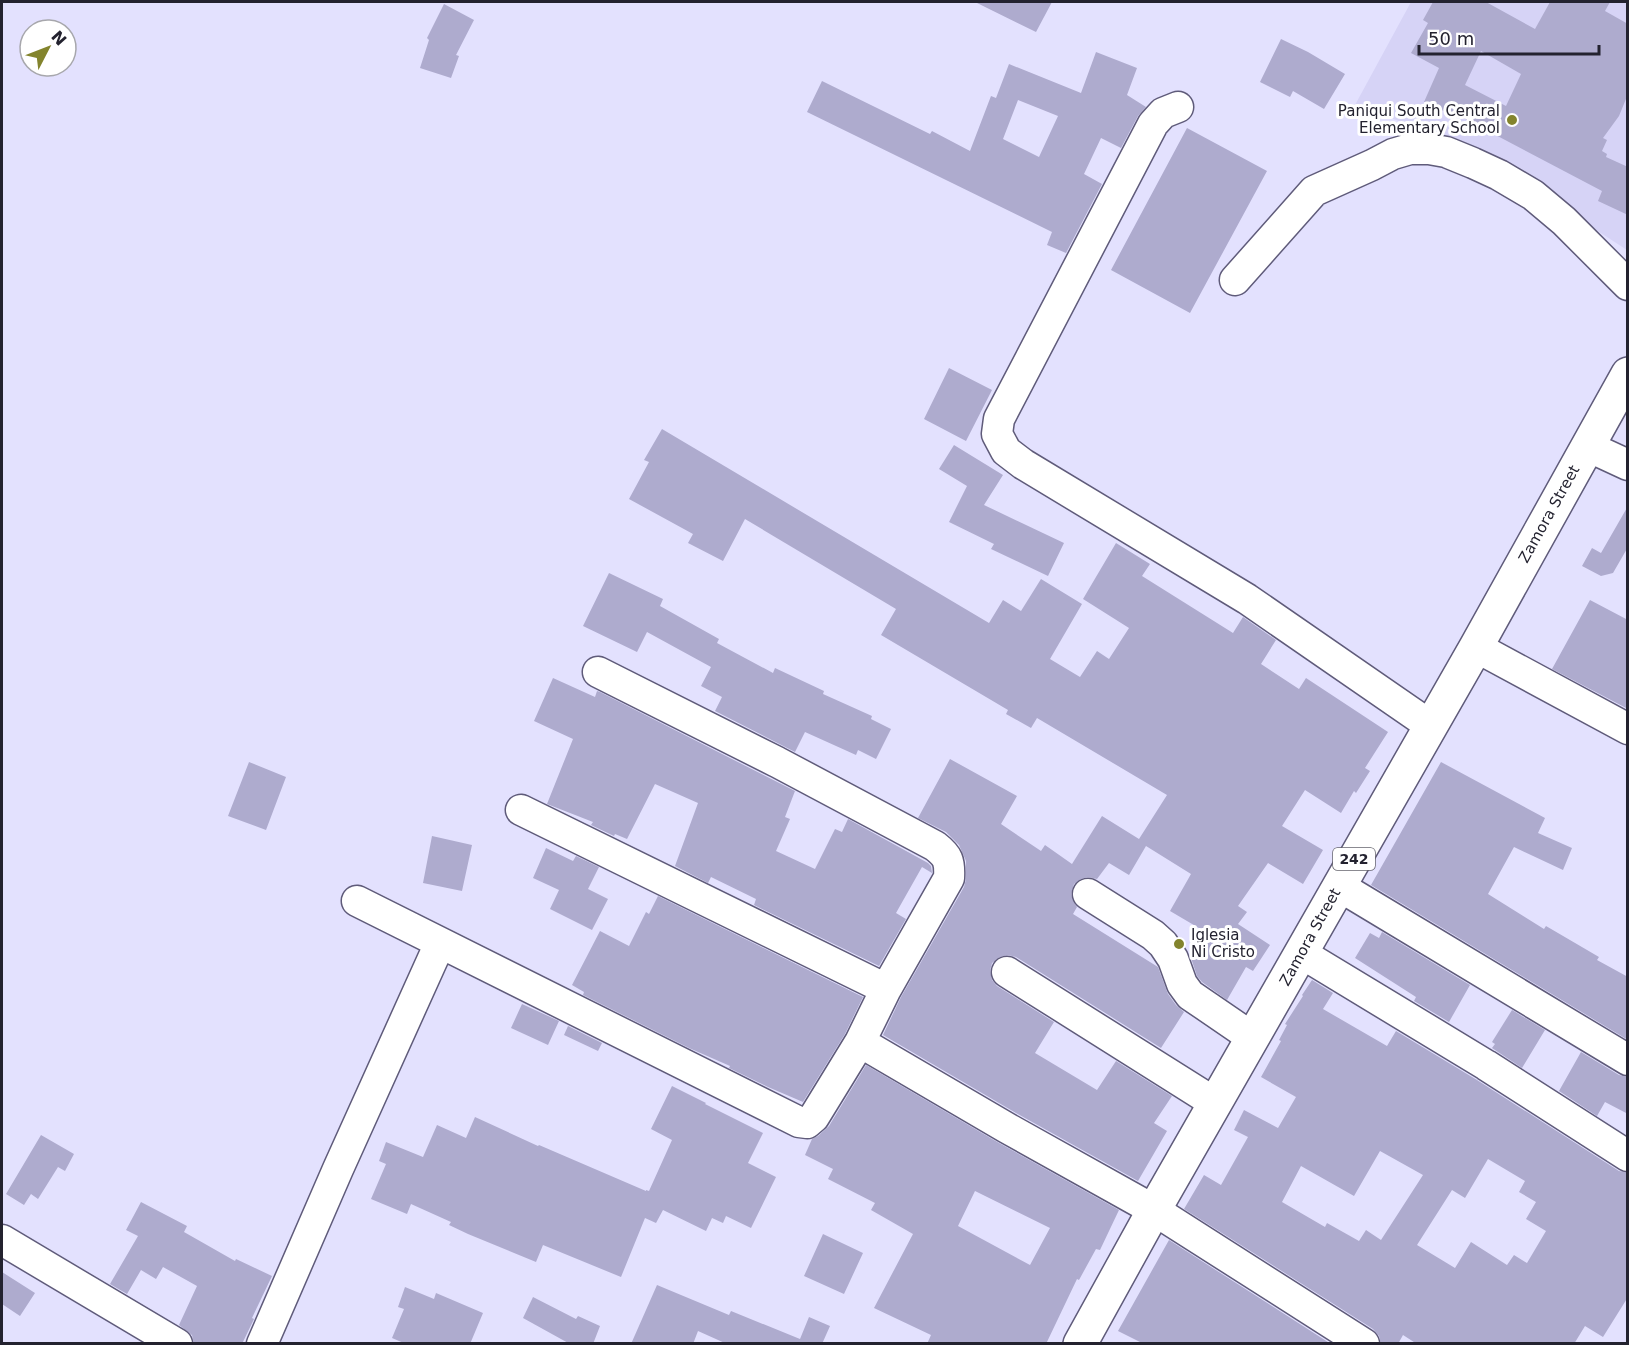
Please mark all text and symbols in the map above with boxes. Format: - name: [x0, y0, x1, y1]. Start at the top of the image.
- north arrow: [18, 18, 78, 78]
- scale bar: [1419, 18, 1599, 56]
- text: N: [47, 27, 70, 50]
- text: 50 m: [1428, 28, 1474, 49]
- place label: Paniqui South Central Elementary School: [1338, 102, 1500, 137]
- marker: Paniqui South Central Elementary School: [1505, 113, 1519, 127]
- street label: Zamora Street: [1515, 462, 1583, 566]
- road number: 242: [1333, 848, 1375, 870]
- street label: Zamora Street: [1276, 885, 1344, 989]
- place label: Iglesia Ni Cristo: [1191, 926, 1255, 961]
- marker: Iglesia Ni Cristo: [1172, 937, 1186, 951]

